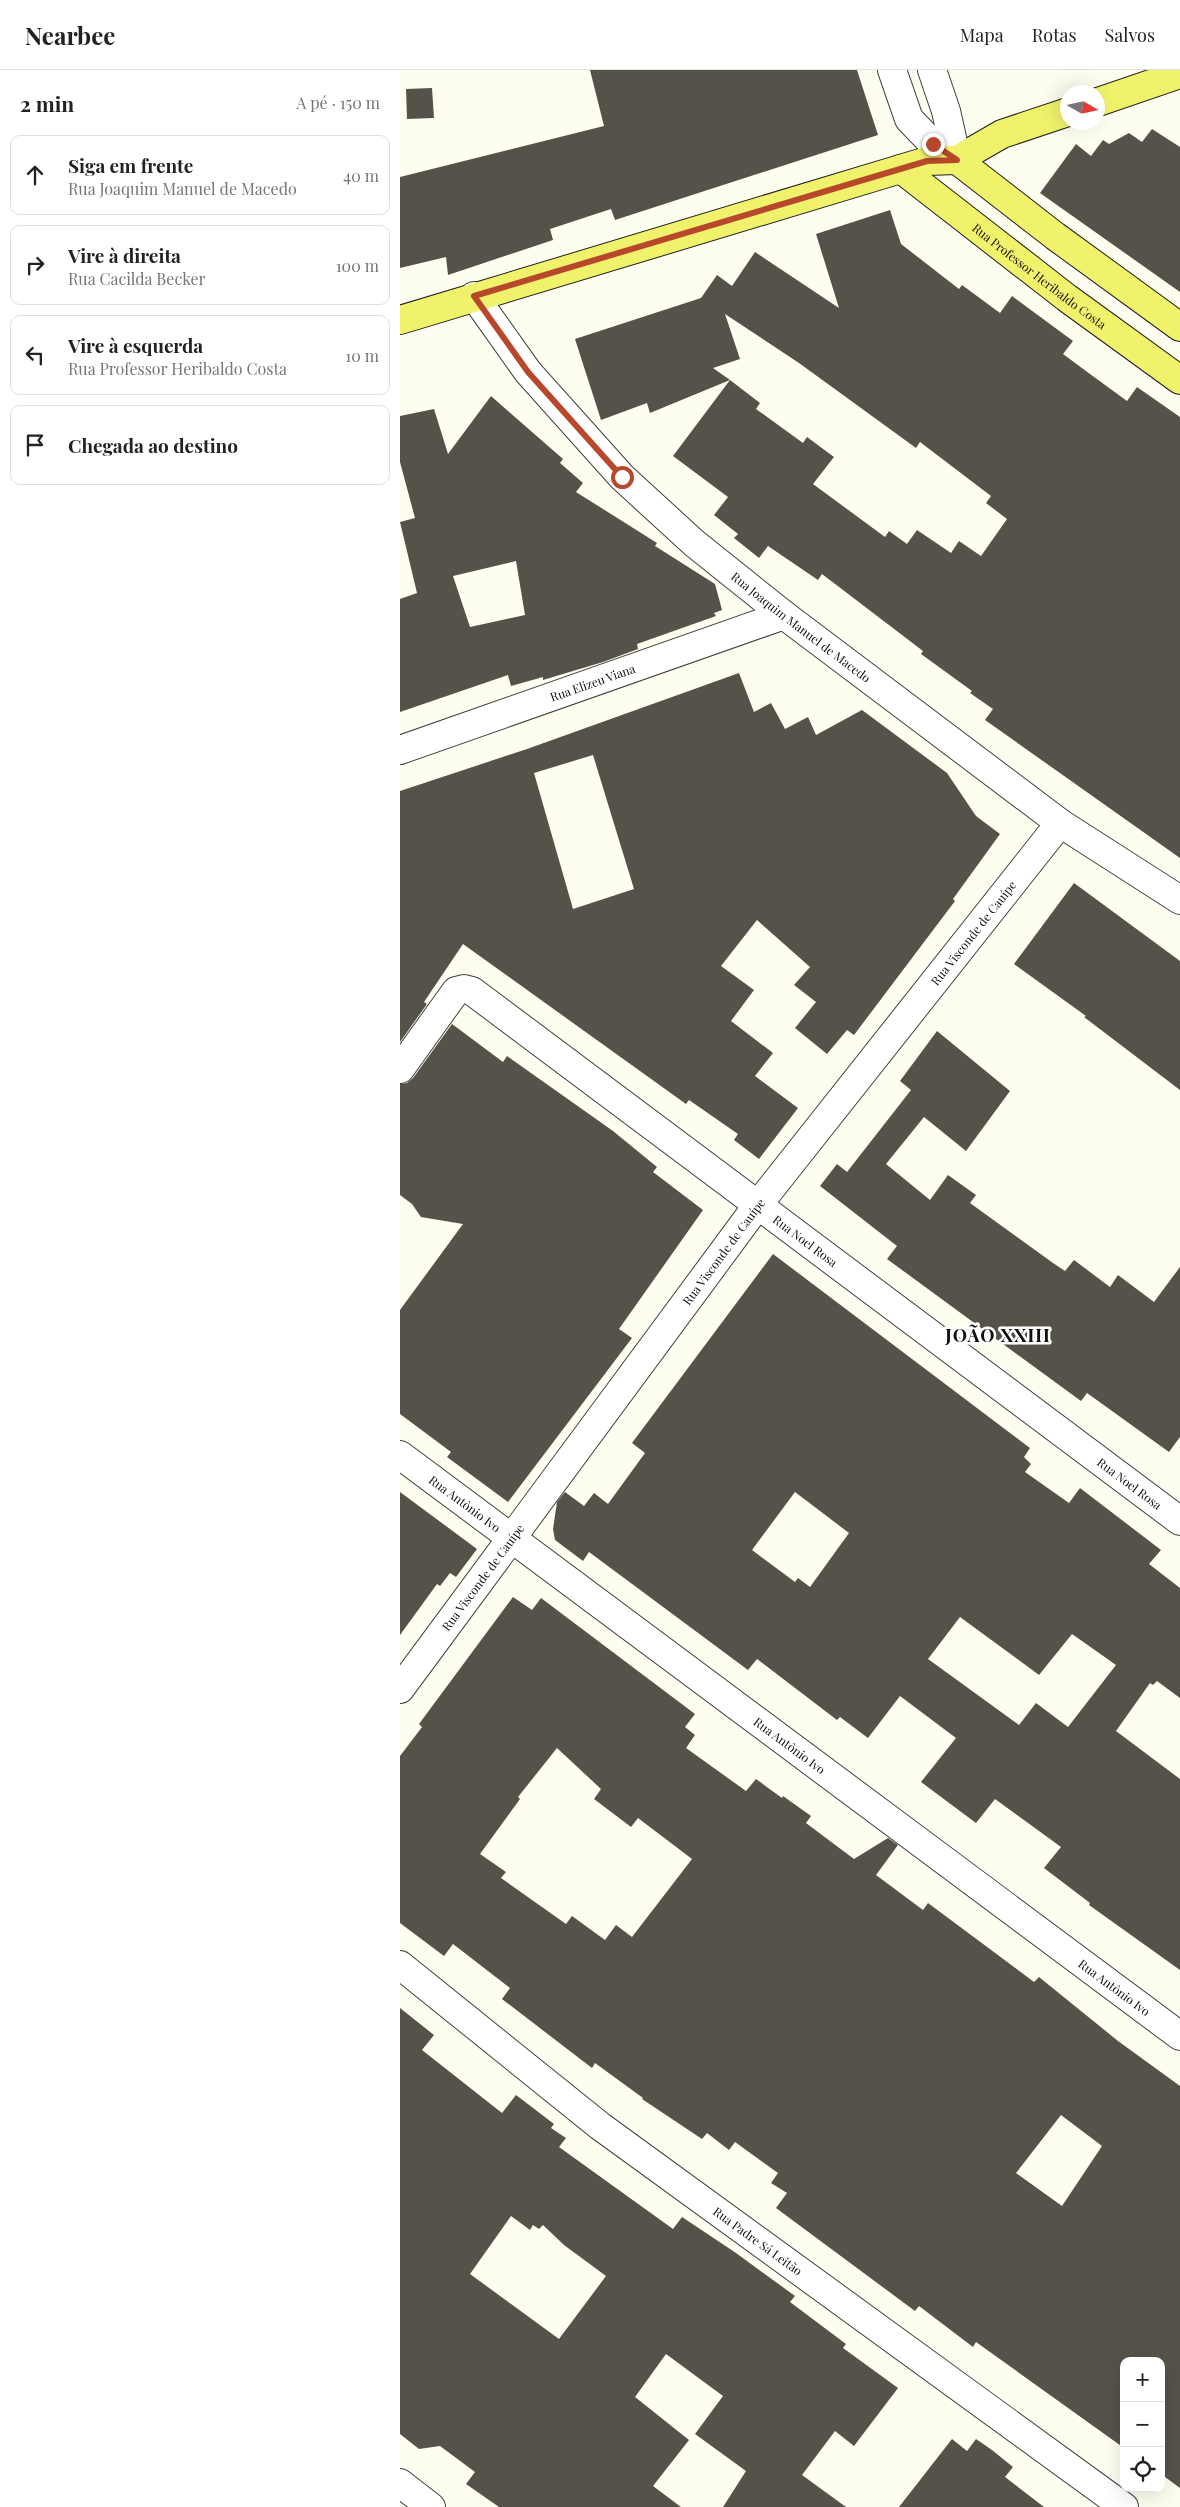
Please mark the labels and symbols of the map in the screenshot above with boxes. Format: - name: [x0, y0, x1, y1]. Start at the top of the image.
- north arrow: [1060, 85, 1105, 130]
- route end: [922, 133, 945, 156]
- street label: Rua Professor Heribaldo Costa: [969, 220, 1110, 332]
- route start: [611, 466, 634, 489]
- street label: Rua Joaquim Manuel de Macedo: [728, 568, 874, 686]
- street label: Rua Elizeu Viana: [548, 660, 637, 705]
- street label: Rua Visconde de Cauípe: [927, 877, 1019, 988]
- street label: Rua Visconde de Cauípe: [679, 1195, 768, 1308]
- street label: Rua Noel Rosa: [770, 1211, 841, 1270]
- district label: JOÃO XXIII: [944, 1323, 1051, 1347]
- street label: Rua Noel Rosa: [1094, 1454, 1165, 1513]
- street label: Rua Antônio Ivo: [426, 1471, 504, 1536]
- street label: Rua Visconde de Cauípe: [438, 1521, 527, 1634]
- street label: Rua Antônio Ivo: [751, 1713, 829, 1777]
- street label: Rua Antônio Ivo: [1076, 1955, 1154, 2019]
- street label: Rua Padre Sá Leitão: [710, 2203, 806, 2279]

